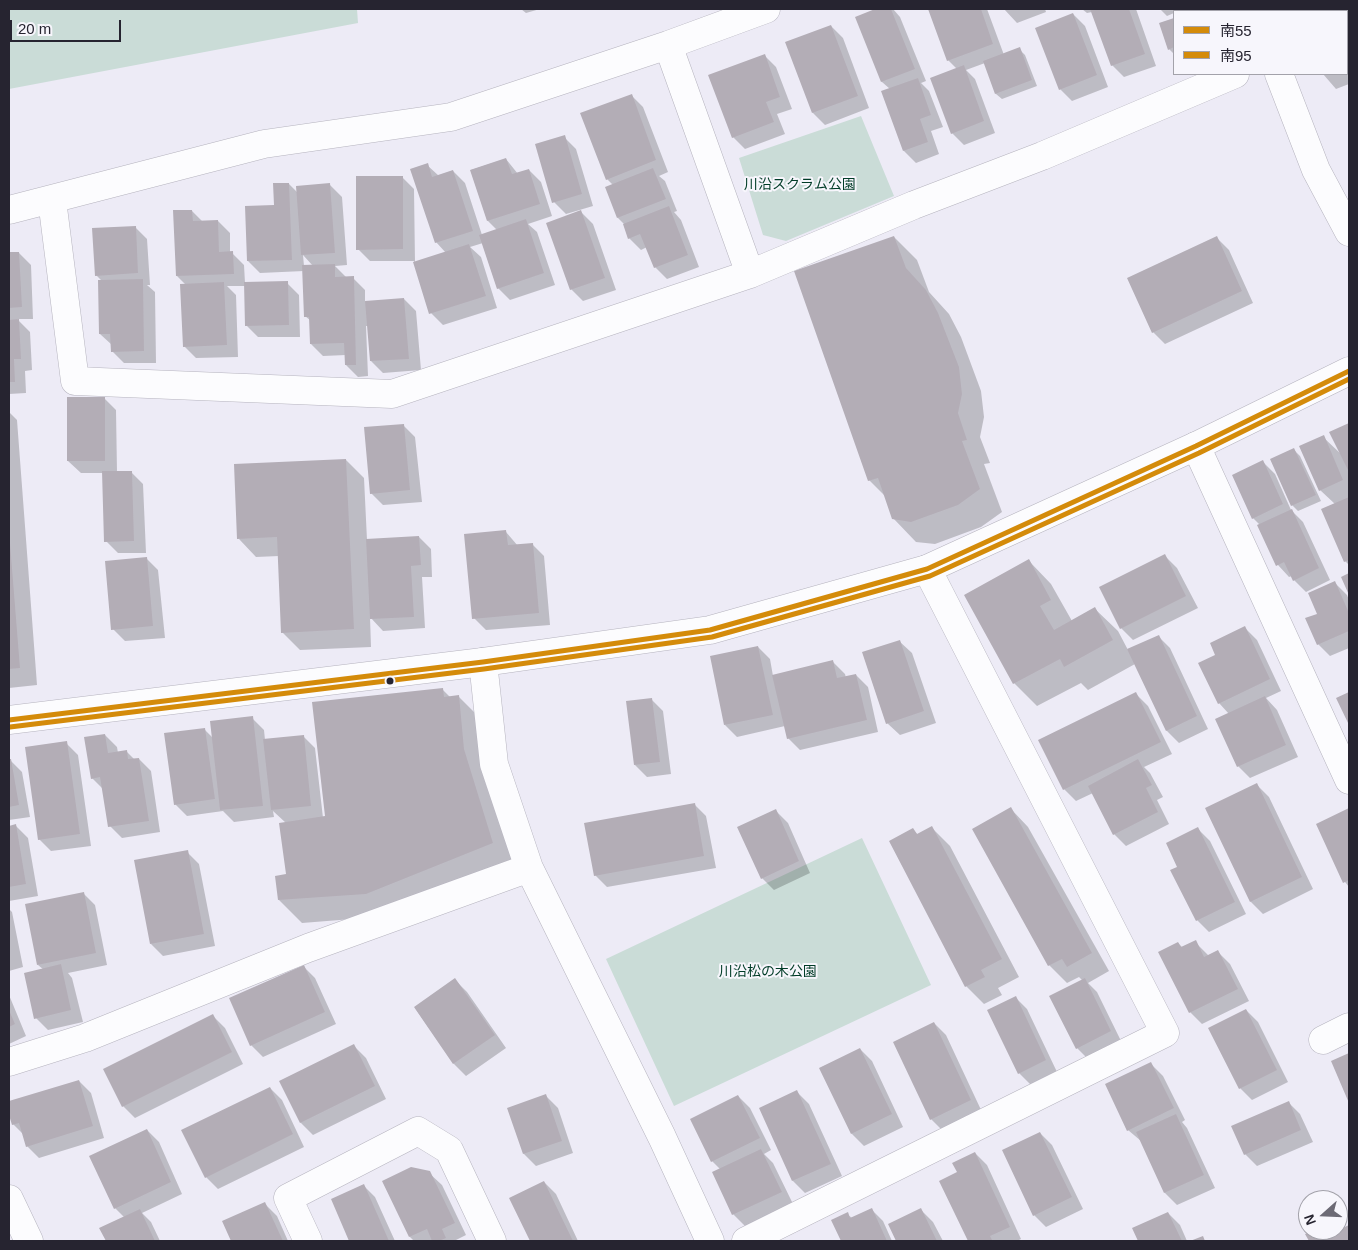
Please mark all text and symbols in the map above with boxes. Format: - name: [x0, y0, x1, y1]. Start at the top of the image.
- scale bar: [12, 10, 124, 42]
- legend: [1173, 10, 1348, 75]
- text: 20 m: [18, 20, 51, 37]
- text: 南55: [1220, 22, 1252, 39]
- text: 南95: [1220, 47, 1252, 64]
- park label: 川沿スクラム公園: [744, 177, 856, 193]
- unlabelled marker: [385, 676, 395, 686]
- park label: 川沿松の木公園: [719, 964, 817, 980]
- north arrow: [1298, 1190, 1348, 1240]
- text: N: [1301, 1212, 1319, 1227]

